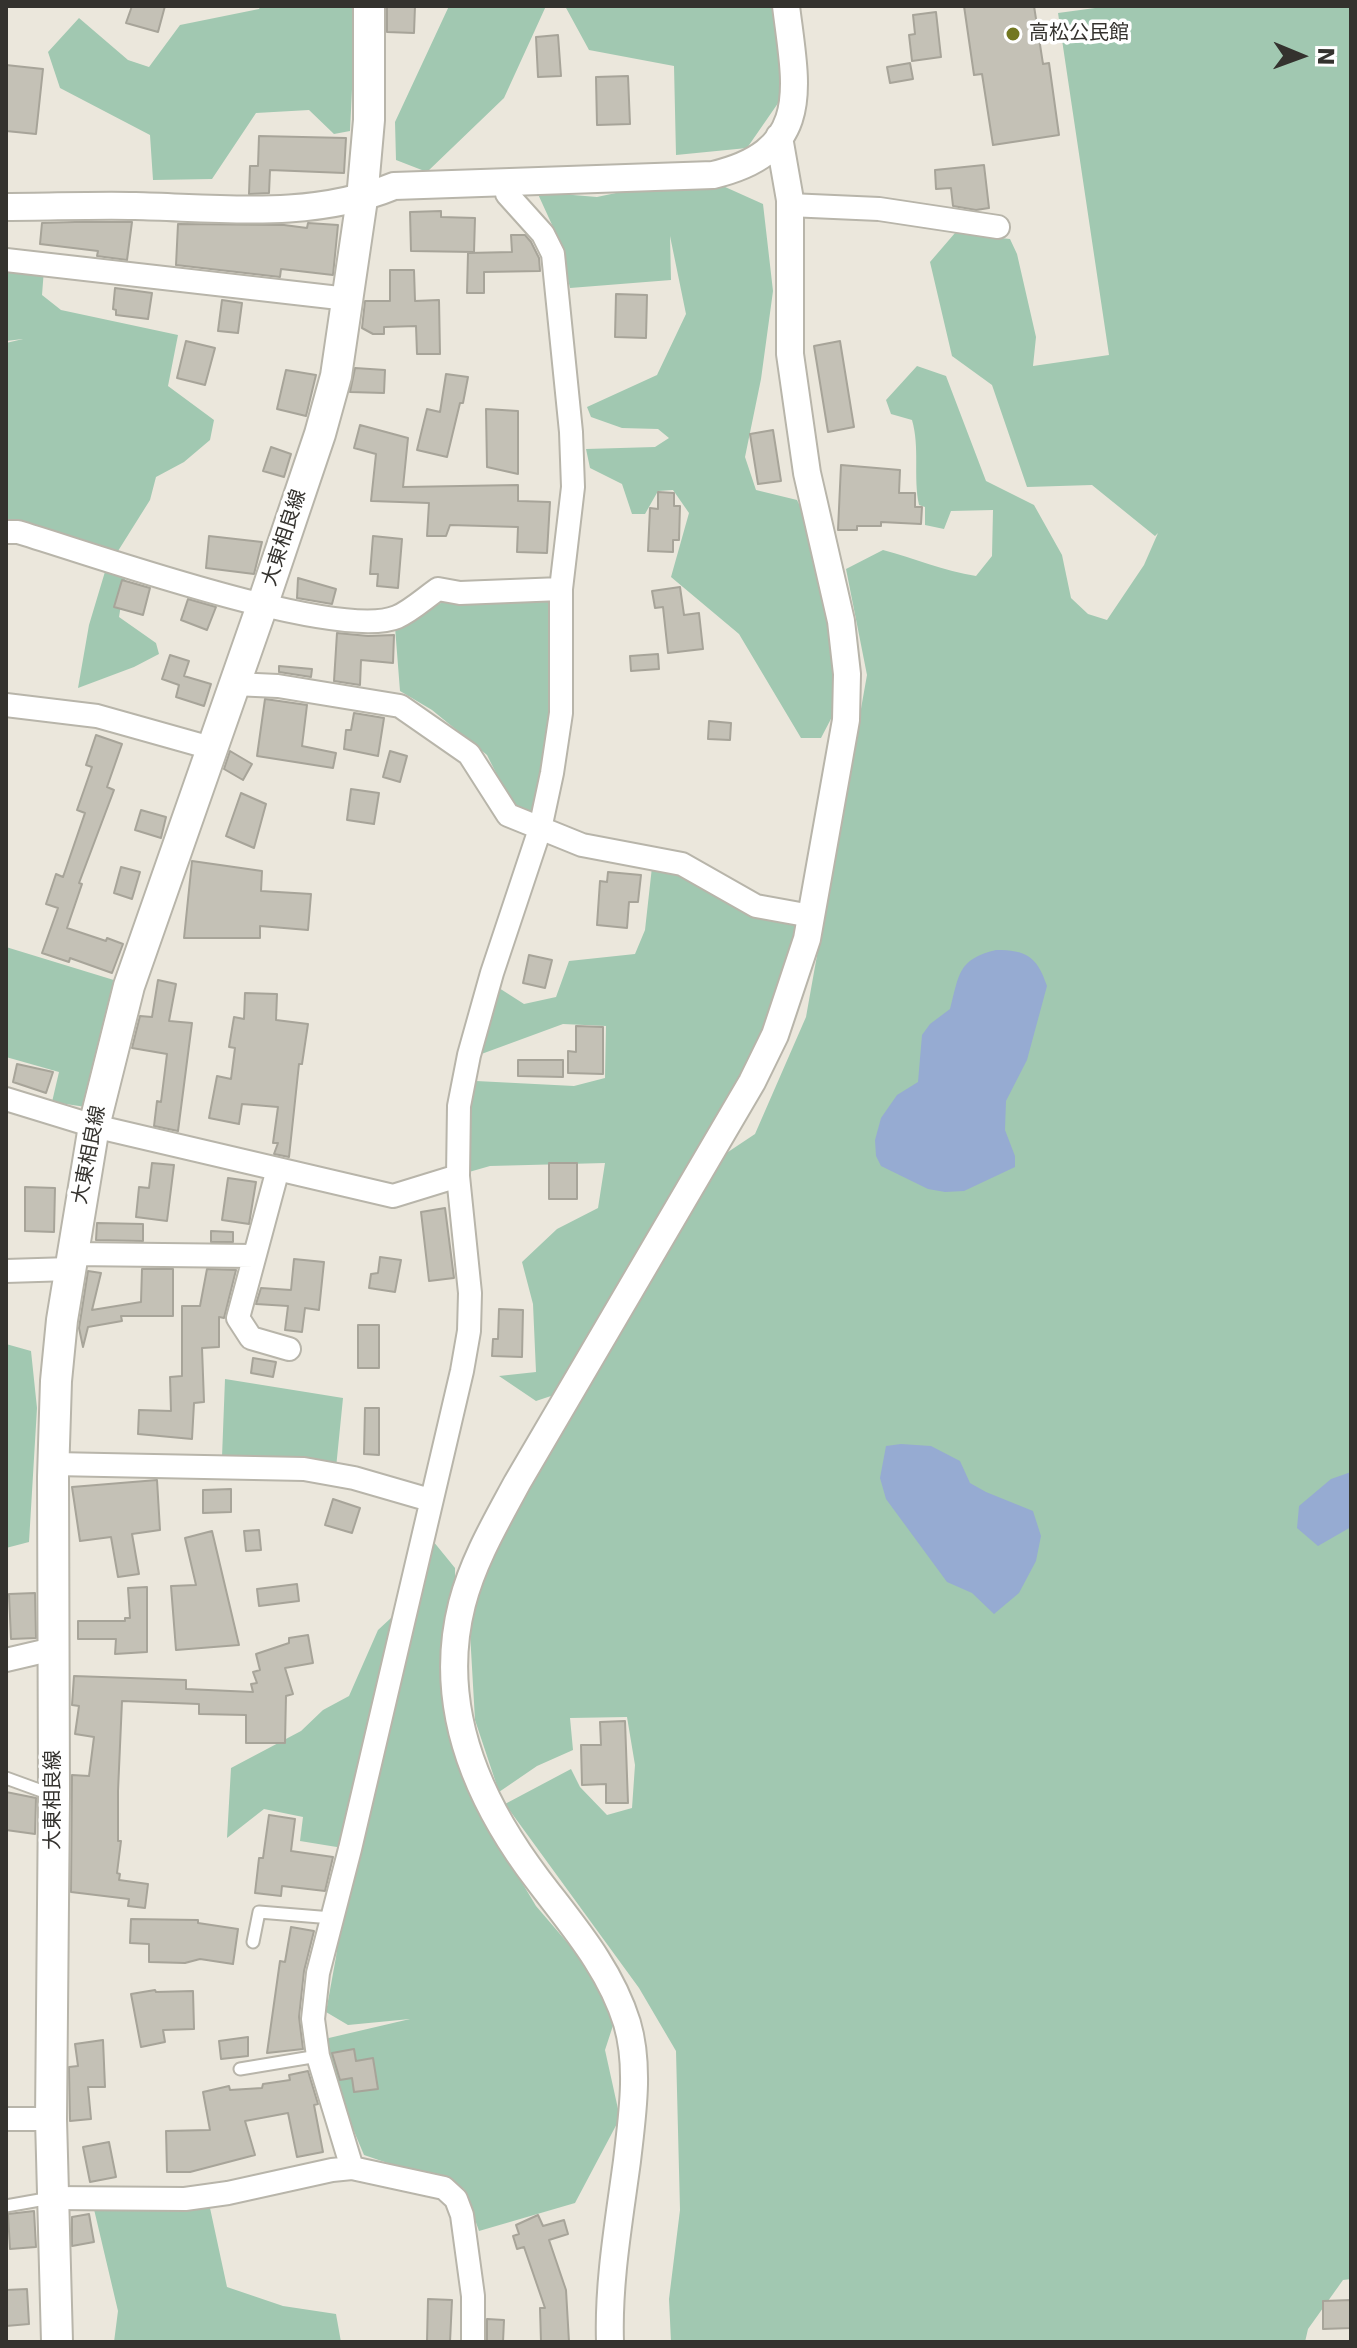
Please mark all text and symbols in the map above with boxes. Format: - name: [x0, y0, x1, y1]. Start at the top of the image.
- north arrow: [1261, 16, 1341, 96]
- place label: 高松公民館: [1029, 22, 1129, 46]
- marker: 高松公民館: [1004, 25, 1022, 43]
- text: N: [1313, 47, 1338, 66]
- street label: 大東相良線: [258, 487, 312, 589]
- street label: 大東相良線: [69, 1104, 111, 1206]
- street label: 大東相良線: [42, 1750, 66, 1850]

